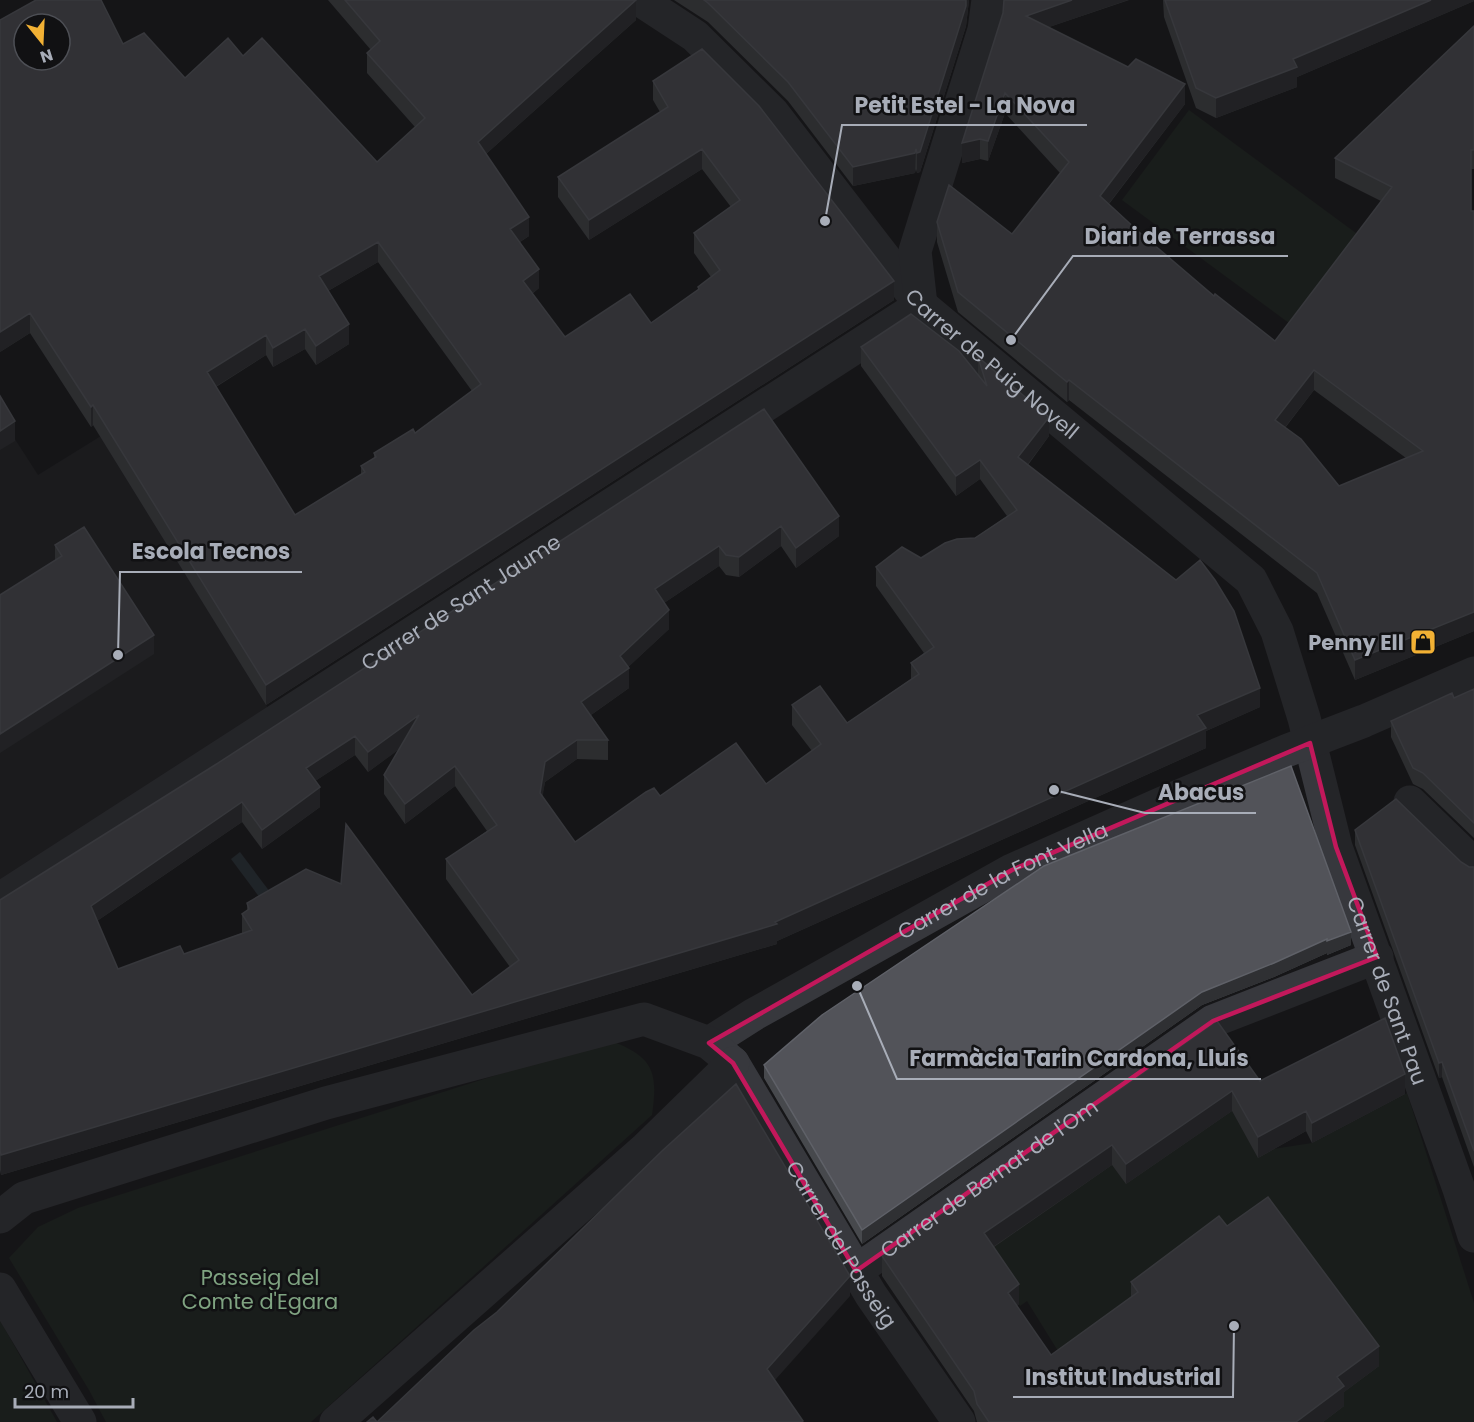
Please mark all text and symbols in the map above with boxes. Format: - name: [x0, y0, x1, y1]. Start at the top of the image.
- north arrow: [12, 12, 72, 72]
- text: N: [37, 43, 56, 69]
- callout: Petit Estel - La Nova: [842, 85, 1087, 125]
- text: Petit Estel - La Nova: [855, 90, 1075, 121]
- callout: Diari de Terrassa: [1073, 216, 1288, 256]
- text: Diari de Terrassa: [1085, 221, 1275, 252]
- street label: Carrer de Puig Novell: [899, 282, 1085, 445]
- street label: Carrer de Sant Jaume: [355, 527, 566, 677]
- callout: Escola Tecnos: [120, 532, 302, 572]
- text: Escola Tecnos: [132, 536, 290, 567]
- shop icon: Penny Ell: [1408, 627, 1438, 657]
- place label: Penny Ell: [1308, 628, 1404, 657]
- callout: Abacus: [1145, 773, 1256, 813]
- text: Abacus: [1158, 777, 1244, 808]
- street label: Carrer de la Font Vella: [892, 815, 1112, 946]
- street label: Carrer de Sant Pau: [1340, 892, 1435, 1089]
- callout: Farmàcia Tarin Cardona, Lluís: [897, 1039, 1261, 1079]
- text: Farmàcia Tarin Cardona, Lluís: [909, 1043, 1249, 1074]
- street label: Carrer de Bernat de l'Om: [874, 1092, 1103, 1264]
- street label: Carrer del Passeig: [780, 1155, 904, 1334]
- park label: Passeig del Comte d'Egara: [182, 1263, 338, 1316]
- callout: Institut Industrial: [1013, 1357, 1233, 1397]
- text: Institut Industrial: [1025, 1362, 1221, 1393]
- scale bar: [15, 1371, 134, 1409]
- text: 20 m: [24, 1379, 69, 1404]

